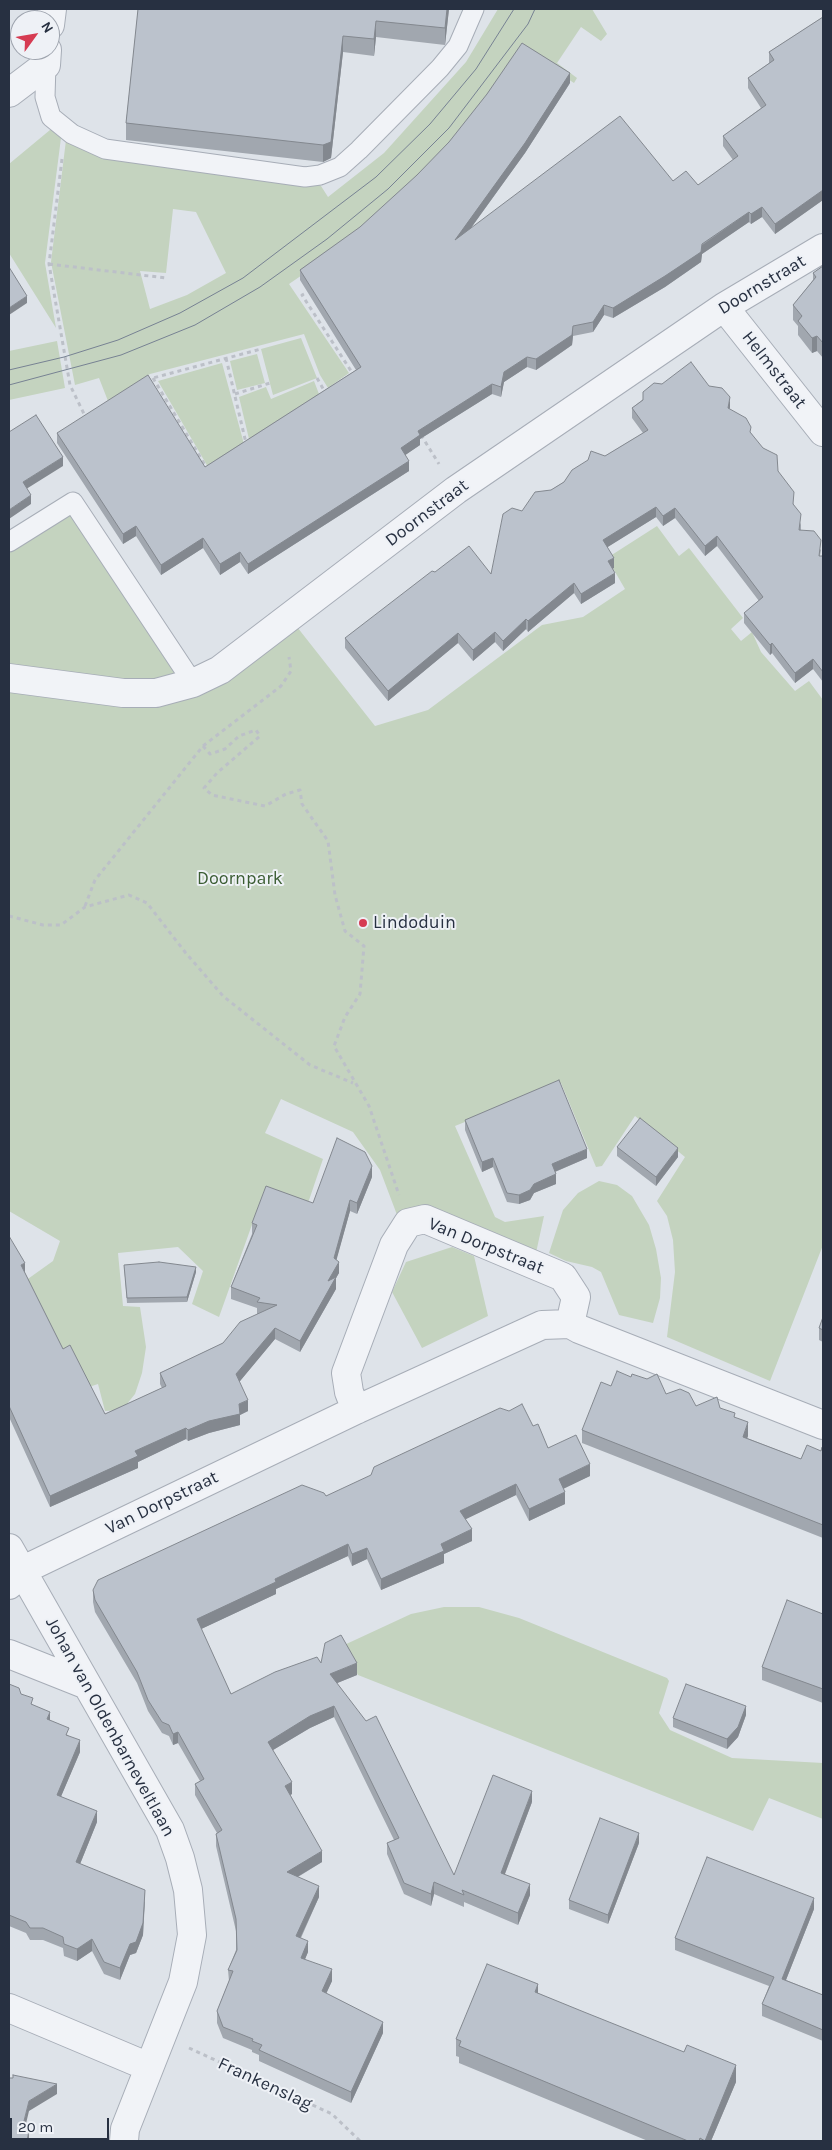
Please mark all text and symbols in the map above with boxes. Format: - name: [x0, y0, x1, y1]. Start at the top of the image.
- north arrow: [10, 10, 60, 60]
- text: N: [37, 19, 57, 36]
- street label: Doornstraat: [714, 250, 810, 320]
- street label: Helmstraat: [737, 327, 811, 413]
- street label: Doornstraat: [381, 475, 473, 551]
- park label: Doornpark: [197, 868, 283, 890]
- place label: Lindoduin: [373, 912, 456, 934]
- marker: Lindoduin: [357, 917, 369, 929]
- street label: Van Dorpstraat: [425, 1213, 547, 1279]
- street label: Van Dorpstraat: [102, 1466, 222, 1540]
- street label: Johan van Oldenbarneveltlaan: [41, 1614, 179, 1840]
- street label: Frankenslag: [214, 2053, 316, 2115]
- scale bar: [12, 2108, 111, 2140]
- text: 20 m: [18, 2118, 53, 2136]

